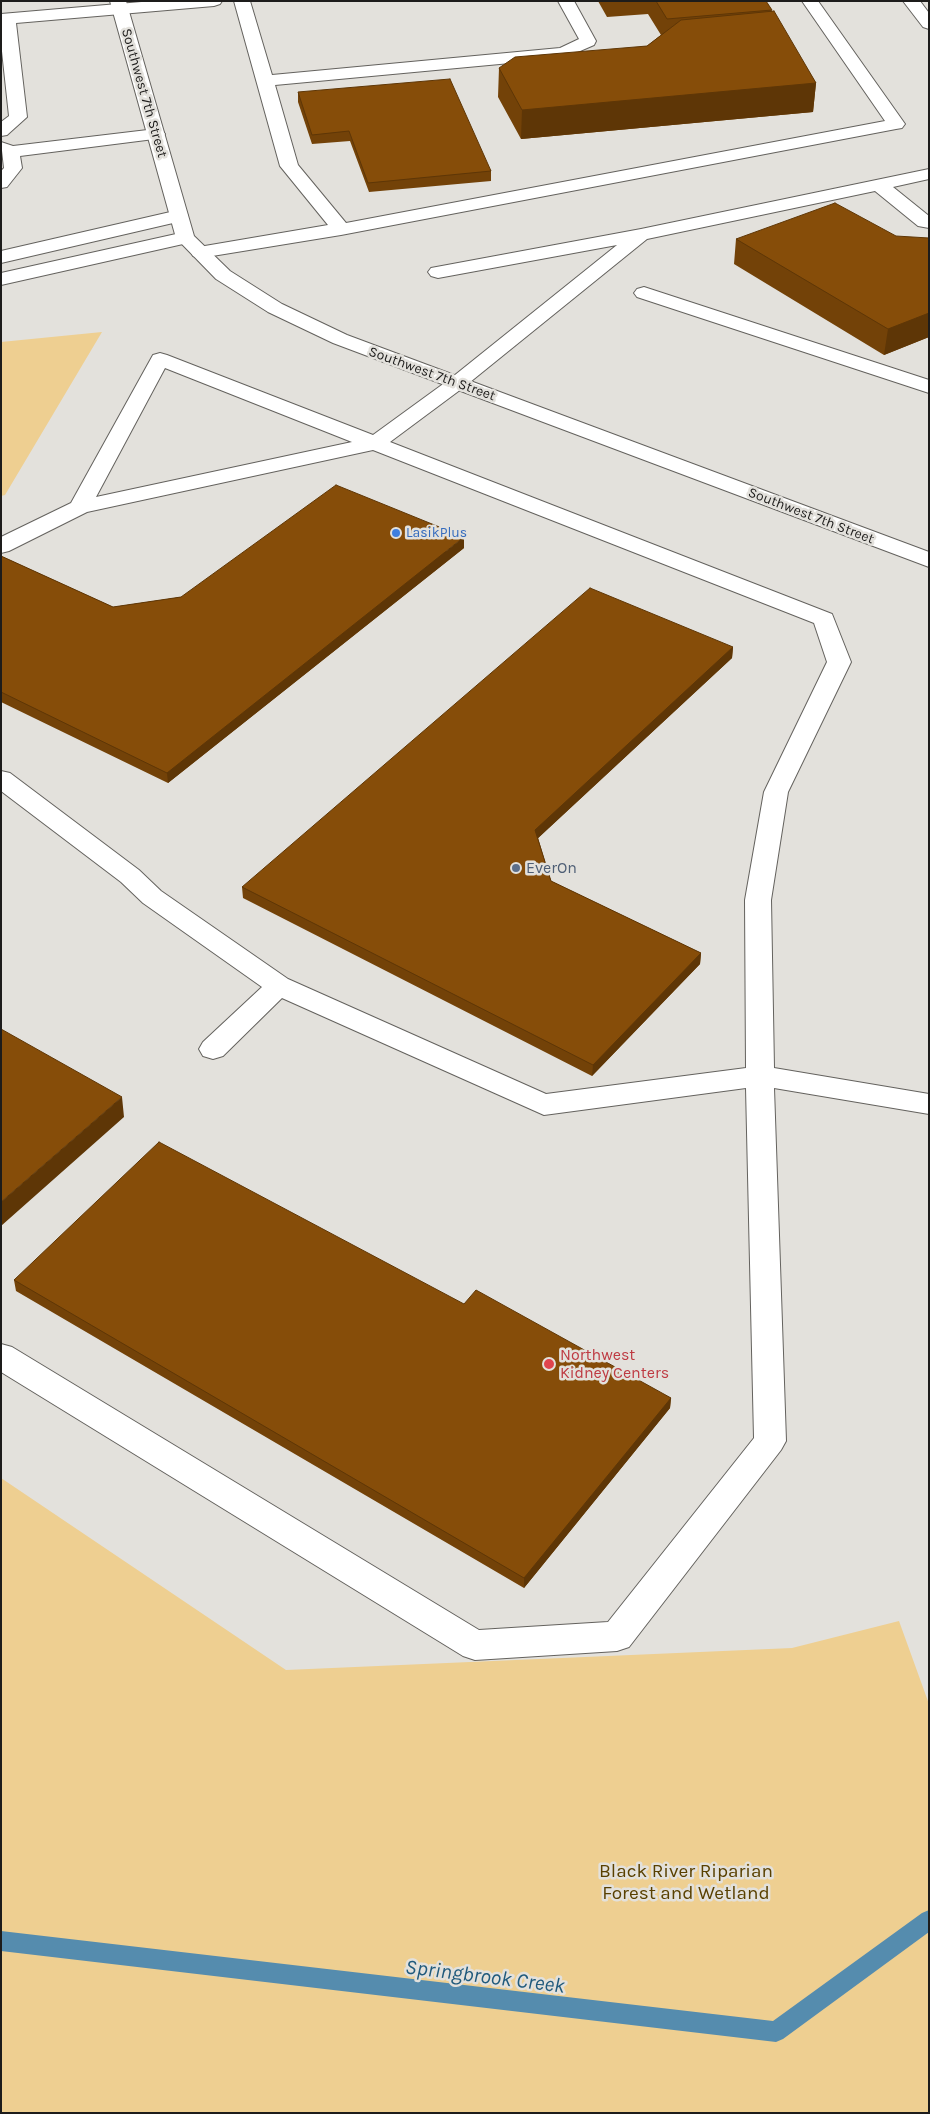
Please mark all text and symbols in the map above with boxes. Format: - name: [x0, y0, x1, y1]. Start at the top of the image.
- street label: Southwest 7th Street: [118, 26, 170, 160]
- street label: Southwest 7th Street: [366, 343, 498, 405]
- street label: Southwest 7th Street: [746, 484, 876, 548]
- place label: LasikPlus: [406, 525, 467, 541]
- marker: LasikPlus: [390, 527, 402, 539]
- place label: EverOn: [526, 858, 577, 878]
- marker: EverOn: [510, 862, 522, 874]
- place label: Northwest Kidney Centers: [560, 1345, 669, 1383]
- marker: Northwest Kidney Centers: [542, 1357, 556, 1371]
- park label: Black River Riparian Forest and Wetland: [599, 1861, 773, 1905]
- water label: Springbrook Creek: [404, 1955, 566, 1999]

